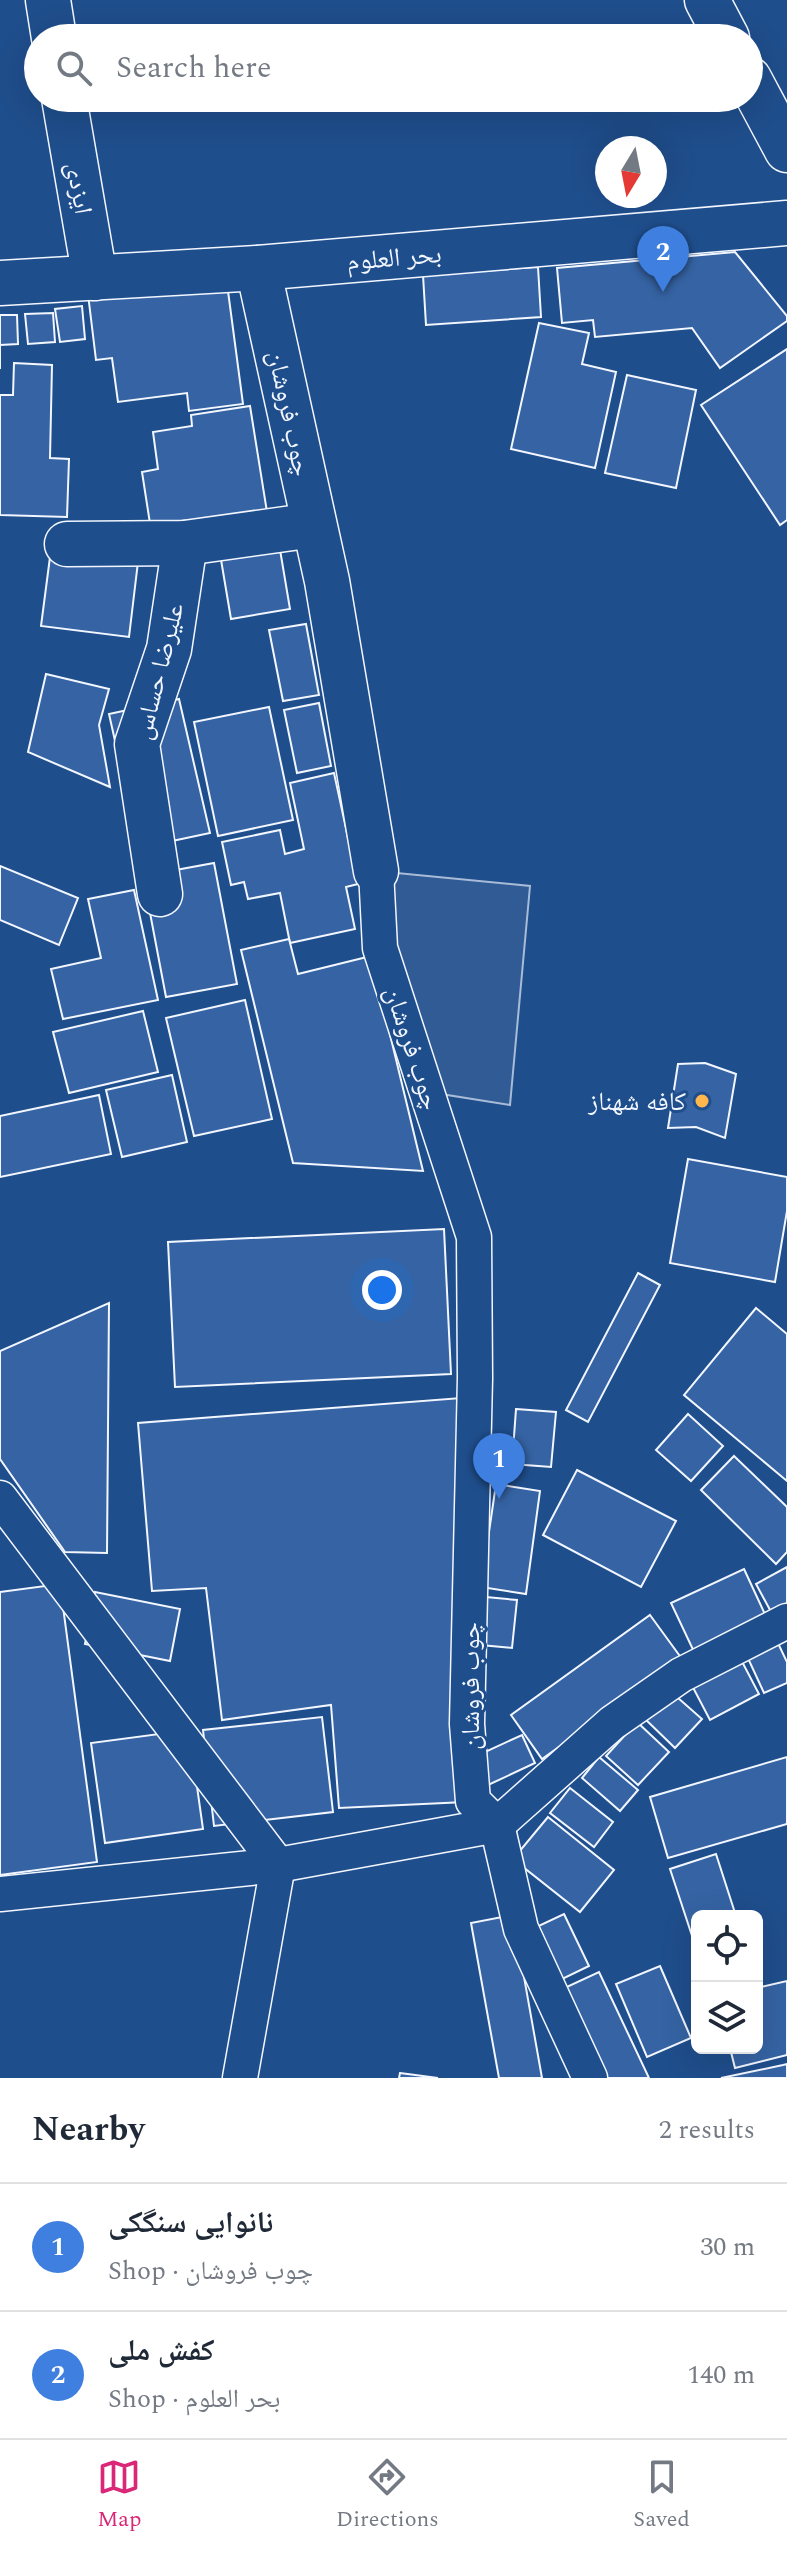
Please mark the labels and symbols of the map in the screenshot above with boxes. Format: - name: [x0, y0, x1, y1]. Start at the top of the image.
- north arrow: [595, 136, 667, 208]
- street label: ایزدی: [55, 159, 103, 217]
- pin: 2: [637, 226, 689, 292]
- street label: بحر العلوم: [345, 234, 443, 282]
- street label: چوب فروشان: [256, 347, 322, 480]
- street label: علیرضا حساس: [123, 599, 195, 744]
- street label: چوب فروشان: [373, 981, 451, 1115]
- place label: کافه شهناز: [587, 1082, 686, 1122]
- marker: کافه شهناز: [693, 1092, 711, 1110]
- your location: [362, 1270, 402, 1310]
- pin: 1: [473, 1433, 525, 1499]
- street label: چوب فروشان: [451, 1622, 491, 1750]

